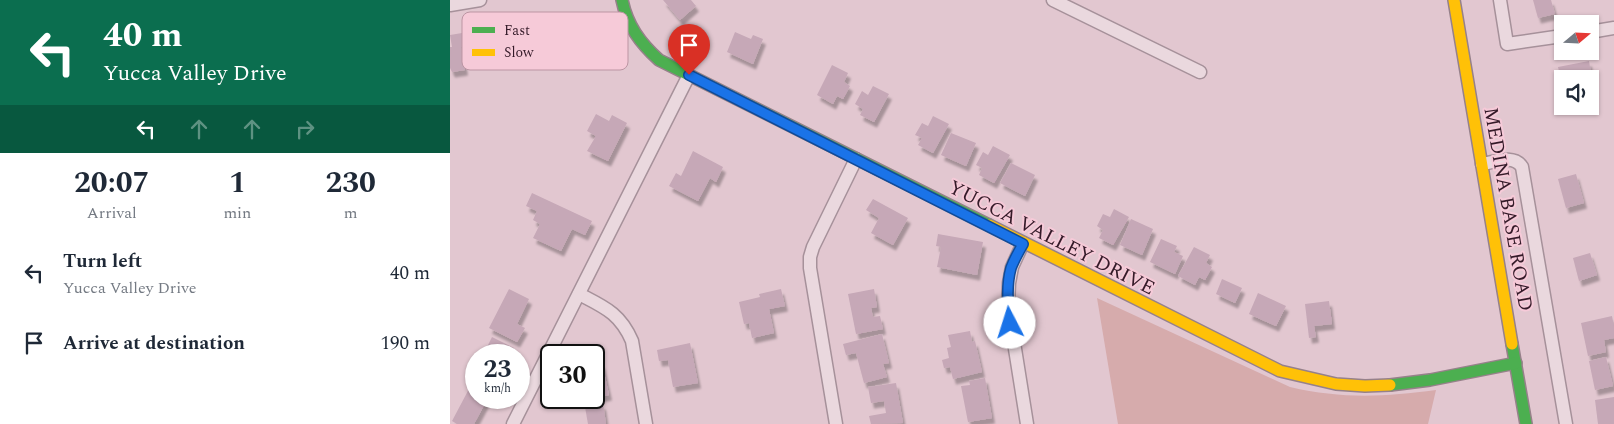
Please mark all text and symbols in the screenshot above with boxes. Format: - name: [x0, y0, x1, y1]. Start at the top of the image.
- text: 40 m: [103, 9, 183, 62]
- legend: [462, 12, 628, 70]
- north arrow: [1554, 15, 1599, 60]
- map controls: [1554, 15, 1599, 115]
- icon: left: [20, 20, 85, 85]
- text: Fast: [504, 20, 530, 41]
- pin: [668, 24, 710, 75]
- icon: arrive: [675, 31, 703, 59]
- text: Slow: [504, 42, 534, 63]
- text: Yucca Valley Drive: [103, 57, 287, 90]
- button: sound: [1554, 70, 1599, 115]
- street label: MEDINA BASE ROAD: [1475, 105, 1541, 314]
- icon: left: [132, 115, 160, 143]
- icon: ahead: [185, 115, 213, 143]
- icon: ahead: [238, 115, 266, 143]
- icon: right: [291, 115, 319, 143]
- text: 20:07: [74, 160, 149, 206]
- text: 1: [229, 160, 246, 206]
- text: 230: [325, 160, 376, 206]
- street label: YUCCA VALLEY DRIVE: [943, 173, 1160, 303]
- text: Arrival: [87, 201, 137, 225]
- text: min: [223, 201, 251, 225]
- text: m: [344, 201, 358, 225]
- text: Turn left: [63, 247, 142, 276]
- icon: left: [20, 259, 48, 287]
- text: 40 m: [390, 259, 430, 288]
- text: Yucca Valley Drive: [63, 276, 197, 300]
- position arrow: [983, 296, 1035, 348]
- icon: arrive: [20, 329, 48, 357]
- text: Arrive at destination: [63, 329, 245, 358]
- text: 190 m: [380, 329, 430, 358]
- speed limit sign: 30: [540, 344, 605, 409]
- text: 23: [483, 351, 512, 389]
- text: km/h: [484, 379, 511, 398]

